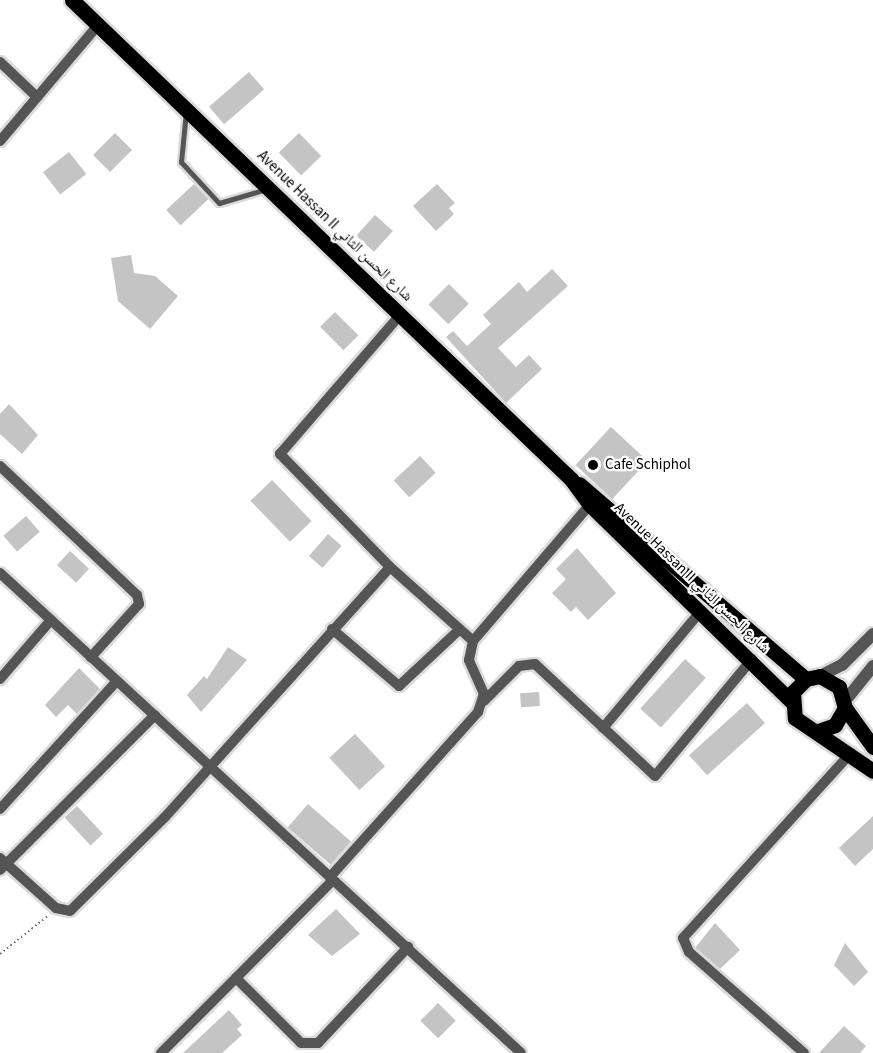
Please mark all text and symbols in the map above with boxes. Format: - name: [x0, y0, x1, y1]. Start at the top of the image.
- street label: Avenue Hassan II شارع الحسن الثاني: [254, 147, 416, 305]
- place label: Cafe Schiphol: [605, 456, 691, 474]
- marker: Cafe Schiphol: [586, 458, 600, 472]
- street label: Avenue Hassan II شارع الحسن الثاني: [611, 499, 773, 657]

